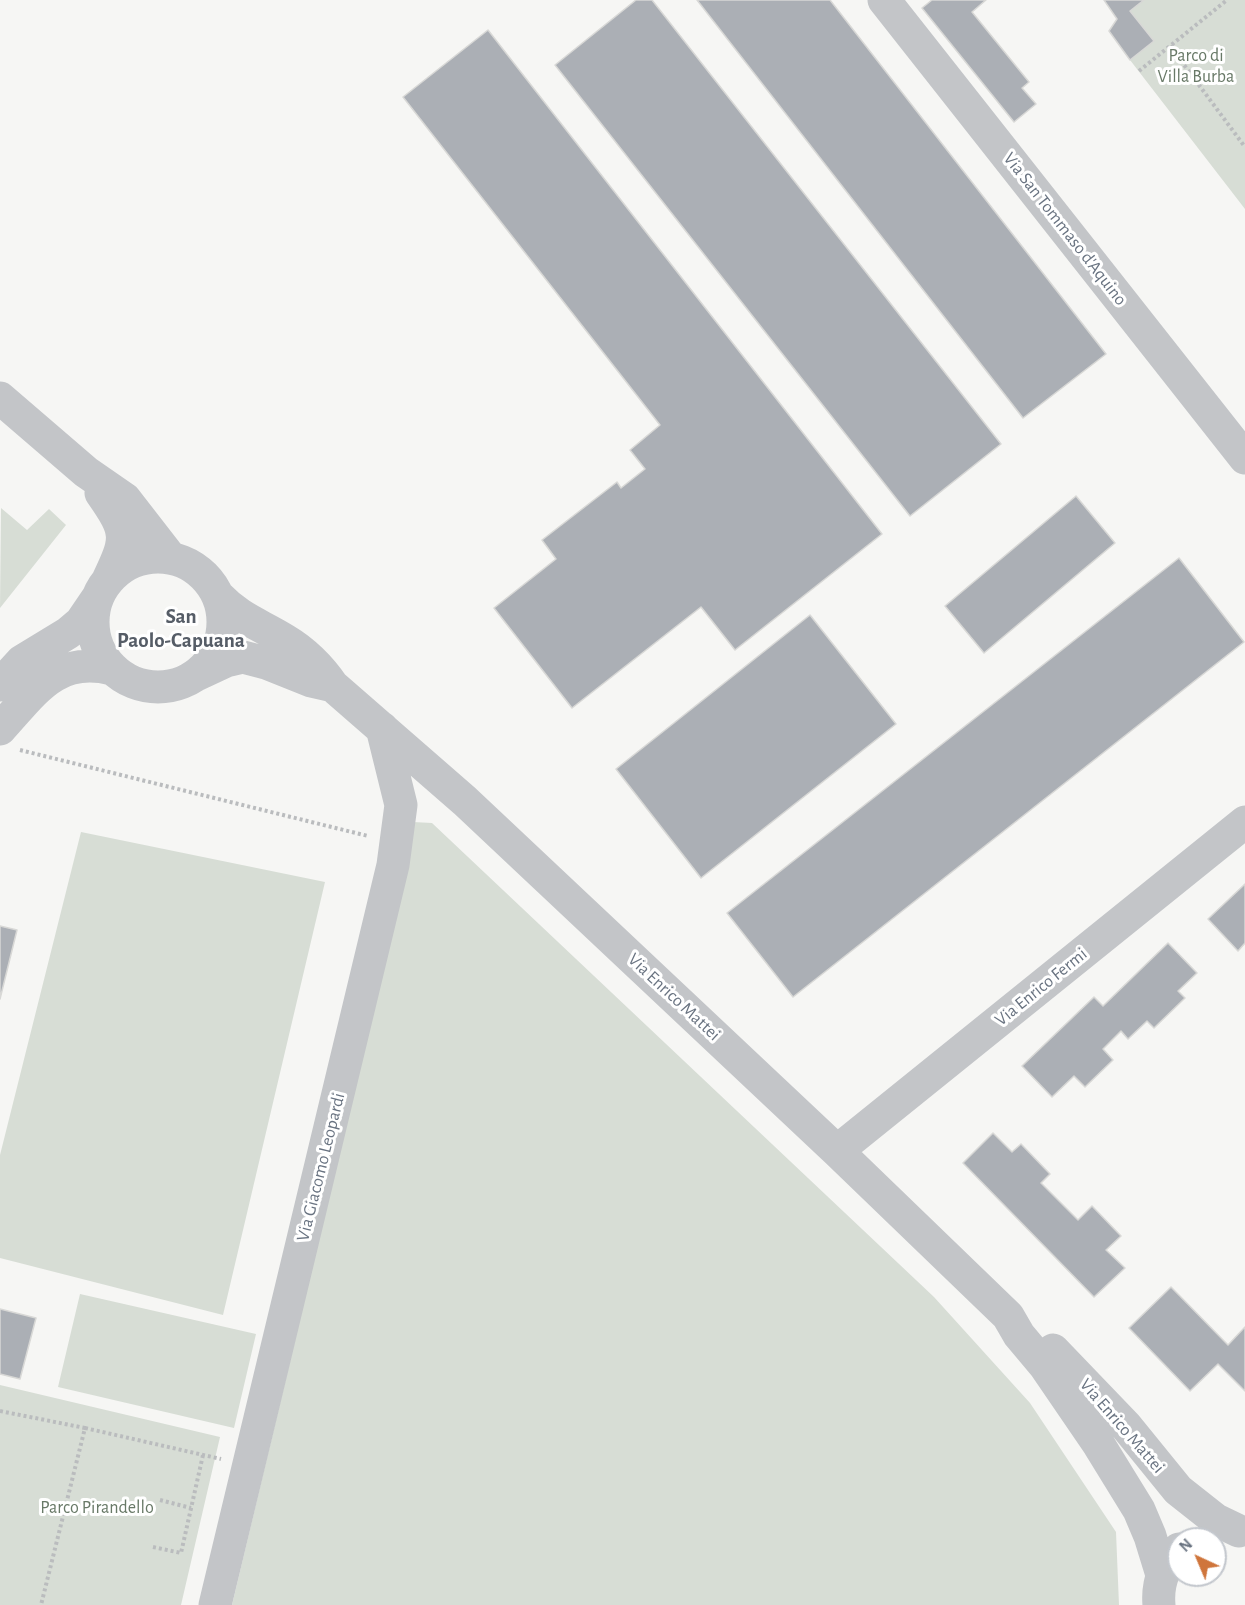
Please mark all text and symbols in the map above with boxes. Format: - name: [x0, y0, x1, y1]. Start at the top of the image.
- park label: Parco di Villa Burba: [1158, 45, 1234, 88]
- street label: Via San Tommaso d'Aquino: [999, 148, 1131, 310]
- district label: San Paolo-Capuana: [117, 604, 245, 654]
- street label: Via Enrico Fermi: [991, 943, 1091, 1031]
- street label: Via Enrico Mattei: [623, 949, 725, 1045]
- street label: Via Giacomo Leopardi: [292, 1091, 350, 1243]
- street label: Via Enrico Mattei: [1075, 1374, 1169, 1478]
- park label: Parco Pirandello: [40, 1497, 154, 1519]
- north arrow: [1167, 1527, 1227, 1587]
- text: N: [1176, 1536, 1195, 1555]

